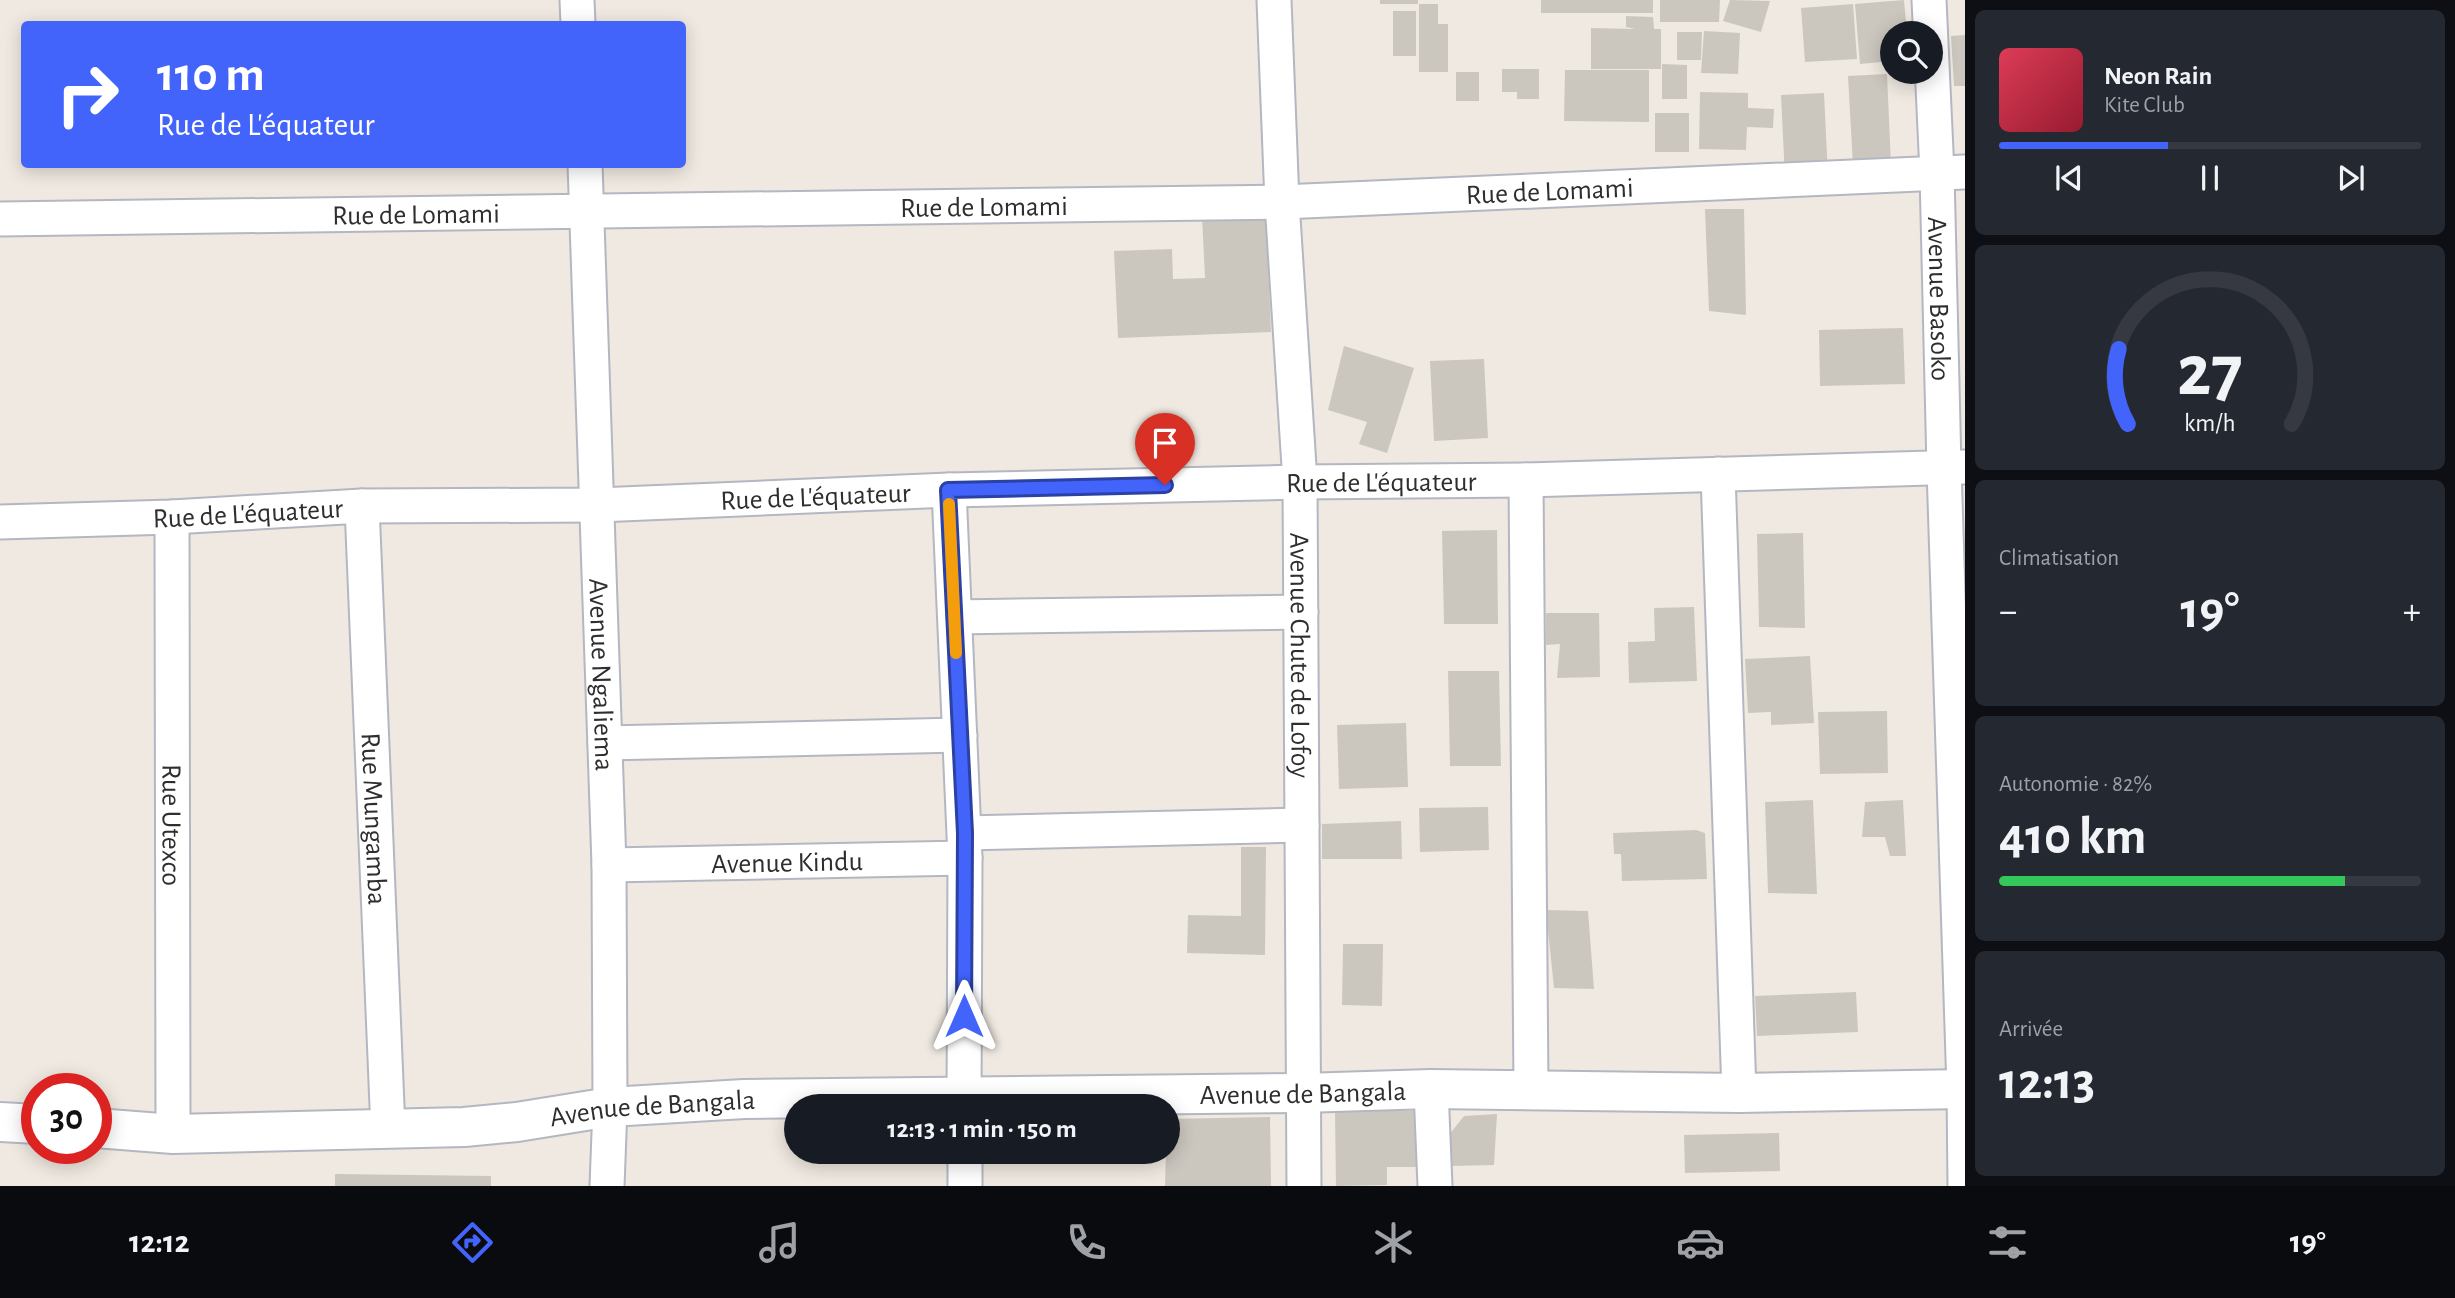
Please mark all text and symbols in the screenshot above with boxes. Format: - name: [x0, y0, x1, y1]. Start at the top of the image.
- map controls: [1880, 21, 1943, 84]
- button: search: [1880, 21, 1943, 84]
- icon: right: [42, 49, 133, 140]
- text: 110 m: [157, 51, 265, 100]
- text: Neon Rain: [2104, 63, 2212, 89]
- text: Kite Club: [2104, 94, 2185, 117]
- text: Rue de L'équateur: [157, 109, 374, 141]
- icon: previous: [2050, 159, 2088, 197]
- icon: pause: [2191, 159, 2229, 197]
- icon: next: [2332, 159, 2370, 197]
- street label: Rue de Lomami: [1465, 175, 1634, 210]
- street label: Rue de Lomami: [900, 193, 1068, 223]
- street label: Rue de Lomami: [332, 200, 500, 231]
- street label: Avenue Basoko: [1922, 216, 1954, 381]
- text: 27: [2177, 336, 2243, 409]
- text: km/h: [2184, 411, 2236, 436]
- pin: [1135, 413, 1195, 485]
- icon: arrive: [1146, 424, 1184, 462]
- street label: Rue de L'équateur: [1286, 468, 1477, 498]
- street label: Rue de L'équateur: [720, 480, 911, 516]
- street label: Rue de L'équateur: [152, 495, 344, 534]
- street label: Avenue Chute de Lofoy: [1284, 532, 1314, 778]
- text: Climatisation: [1999, 547, 2119, 570]
- street label: Avenue Ngaliema: [583, 578, 618, 772]
- text: 19°: [2180, 585, 2240, 637]
- text: −: [1999, 593, 2017, 631]
- text: +: [2403, 593, 2421, 631]
- street label: Rue Mungamba: [355, 732, 391, 906]
- street label: Rue Utexco: [156, 764, 185, 886]
- text: Autonomie · 82%: [1999, 773, 2152, 796]
- text: 410 km: [1999, 811, 2147, 863]
- street label: Avenue Kindu: [711, 848, 863, 879]
- position arrow: [927, 979, 1001, 1053]
- text: Arrivée: [1999, 1018, 2063, 1041]
- text: 12:13: [1999, 1056, 2095, 1108]
- speed limit sign: 30: [21, 1073, 112, 1164]
- street label: Avenue de Bangala: [1200, 1078, 1407, 1110]
- street label: Avenue de Bangala: [548, 1087, 756, 1133]
- text: 12:13 · 1 min · 150 m: [887, 1116, 1077, 1142]
- icon: directions: [448, 1218, 497, 1267]
- icon: music: [755, 1218, 804, 1267]
- icon: phone: [1062, 1218, 1111, 1267]
- icon: climate: [1369, 1218, 1418, 1267]
- icon: car: [1676, 1218, 1725, 1267]
- icon: filters: [1983, 1218, 2032, 1267]
- text: 12:12: [129, 1226, 190, 1258]
- text: 19°: [2290, 1226, 2326, 1258]

